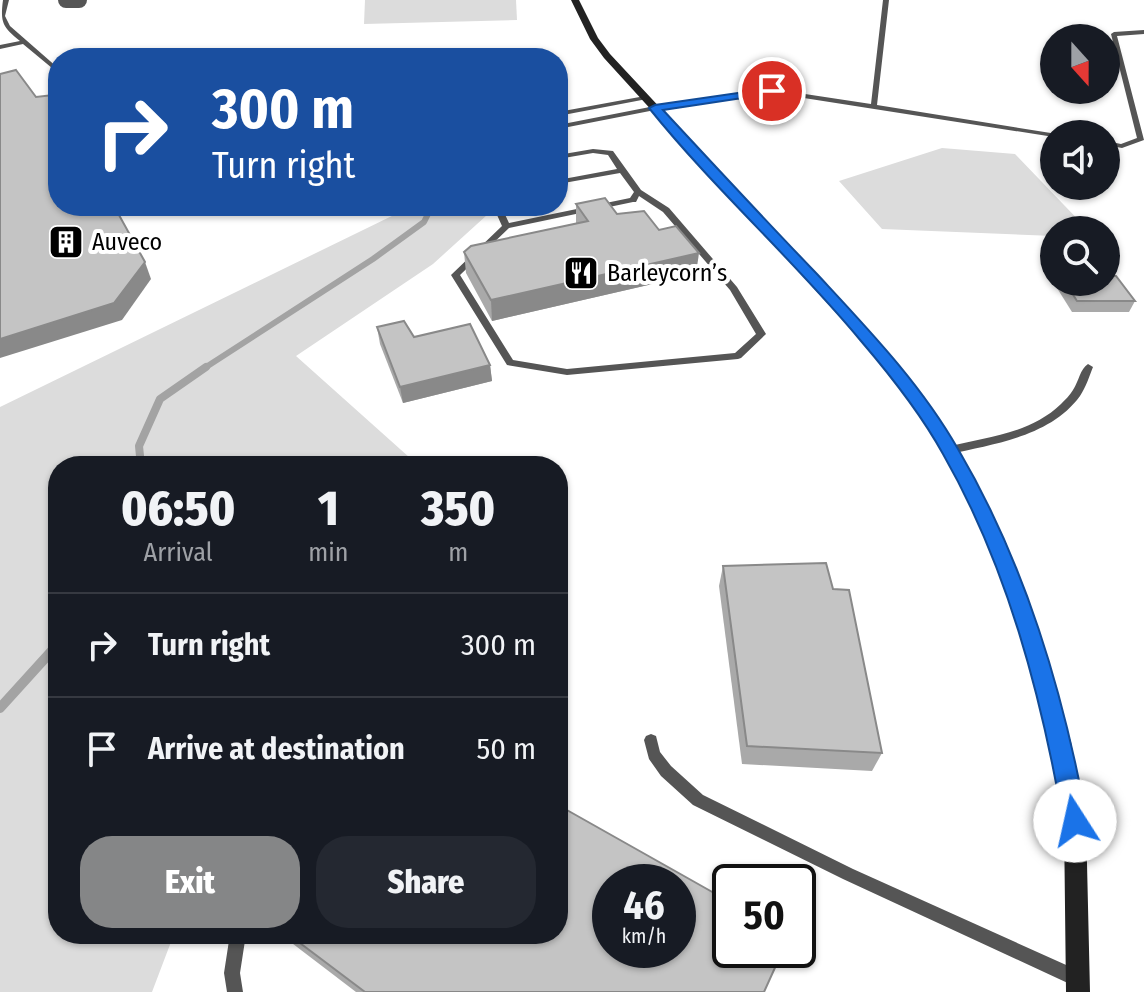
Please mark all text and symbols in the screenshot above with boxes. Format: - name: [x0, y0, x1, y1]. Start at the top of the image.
- north arrow: [1040, 24, 1120, 104]
- map controls: [1040, 24, 1120, 296]
- pin: [738, 57, 806, 125]
- icon: arrive: [750, 69, 794, 113]
- text: 300 m: [212, 76, 354, 143]
- icon: right: [80, 80, 184, 184]
- button: sound: [1040, 120, 1120, 200]
- text: Turn right: [212, 144, 355, 188]
- button: search: [1040, 216, 1120, 296]
- building icon: Auveco: [47, 223, 85, 261]
- place label: Auveco: [92, 228, 162, 256]
- restaurant icon: Barleycorn’s: [562, 254, 600, 292]
- place label: Barleycorn’s: [607, 259, 727, 287]
- text: 06:50: [121, 480, 235, 538]
- text: 1: [318, 480, 339, 538]
- text: 350: [421, 480, 495, 538]
- text: Arrival: [144, 537, 213, 568]
- text: min: [308, 537, 348, 568]
- text: m: [448, 537, 468, 568]
- icon: right: [80, 623, 124, 667]
- text: Turn right: [148, 627, 270, 663]
- text: 300 m: [461, 627, 536, 663]
- icon: arrive: [80, 727, 124, 771]
- text: Arrive at destination: [148, 731, 405, 767]
- text: 50 m: [476, 731, 536, 767]
- position arrow: [1033, 779, 1117, 863]
- button: Exit: [80, 836, 300, 928]
- button: Share: [316, 836, 536, 928]
- speed limit sign: 50: [712, 864, 816, 968]
- text: 46: [623, 882, 665, 930]
- text: km/h: [622, 924, 666, 948]

